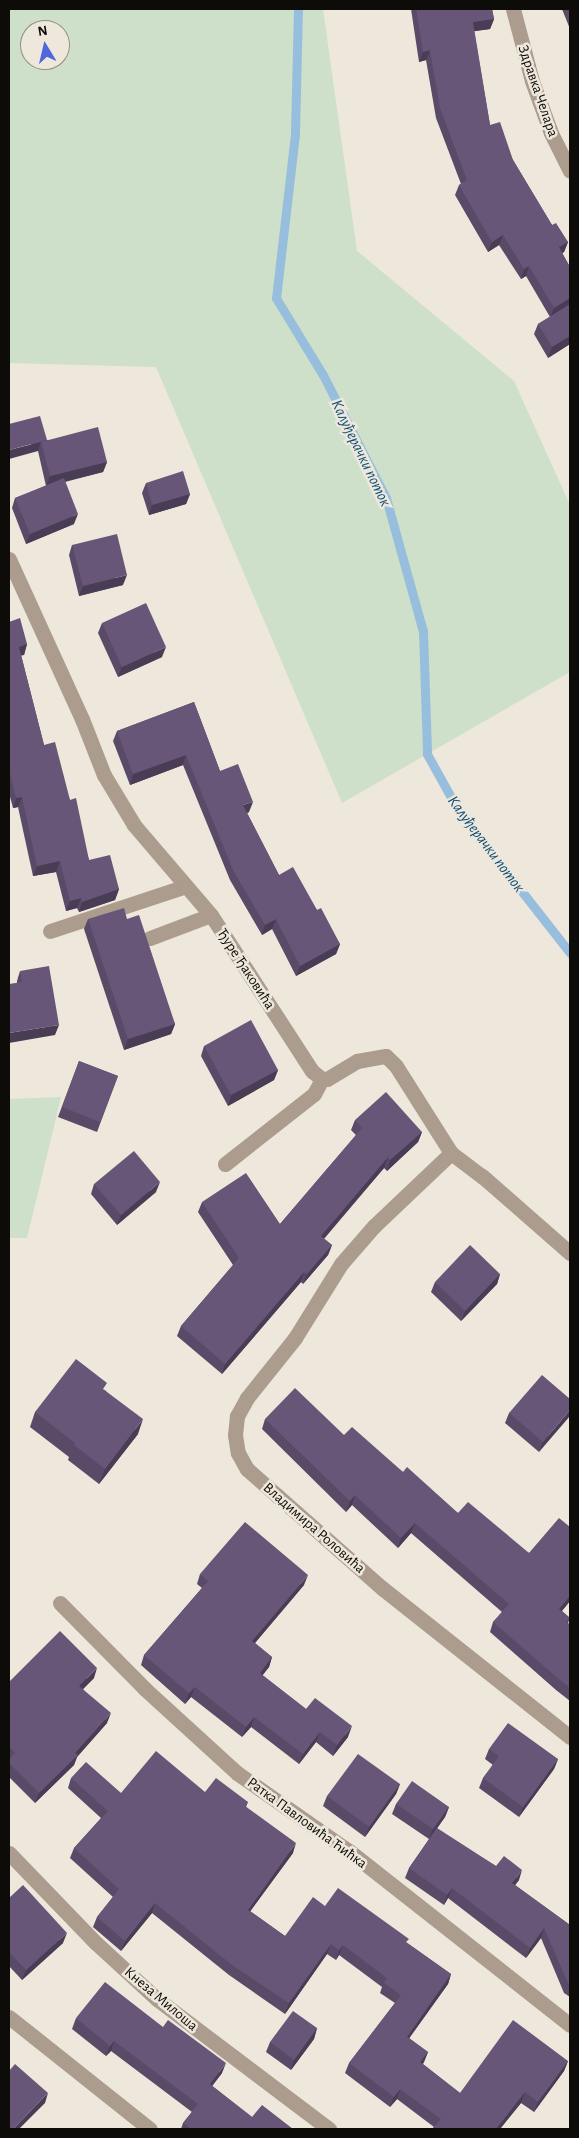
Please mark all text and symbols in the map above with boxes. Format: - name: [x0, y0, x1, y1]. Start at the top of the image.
- north arrow: [20, 20, 70, 70]
- text: N: [37, 23, 49, 39]
- street label: Здравка Челара: [514, 43, 562, 139]
- water label: Калуђерачки поток: [327, 397, 395, 509]
- water label: Калуђерачки поток: [443, 792, 529, 896]
- street label: Ђуре Ђаковића: [213, 925, 279, 1013]
- street label: Владимира Роловића: [259, 1479, 369, 1577]
- street label: Ратка Павловића Ћићка: [244, 1774, 370, 1872]
- street label: Кнеза Милоша: [121, 1963, 201, 2035]

